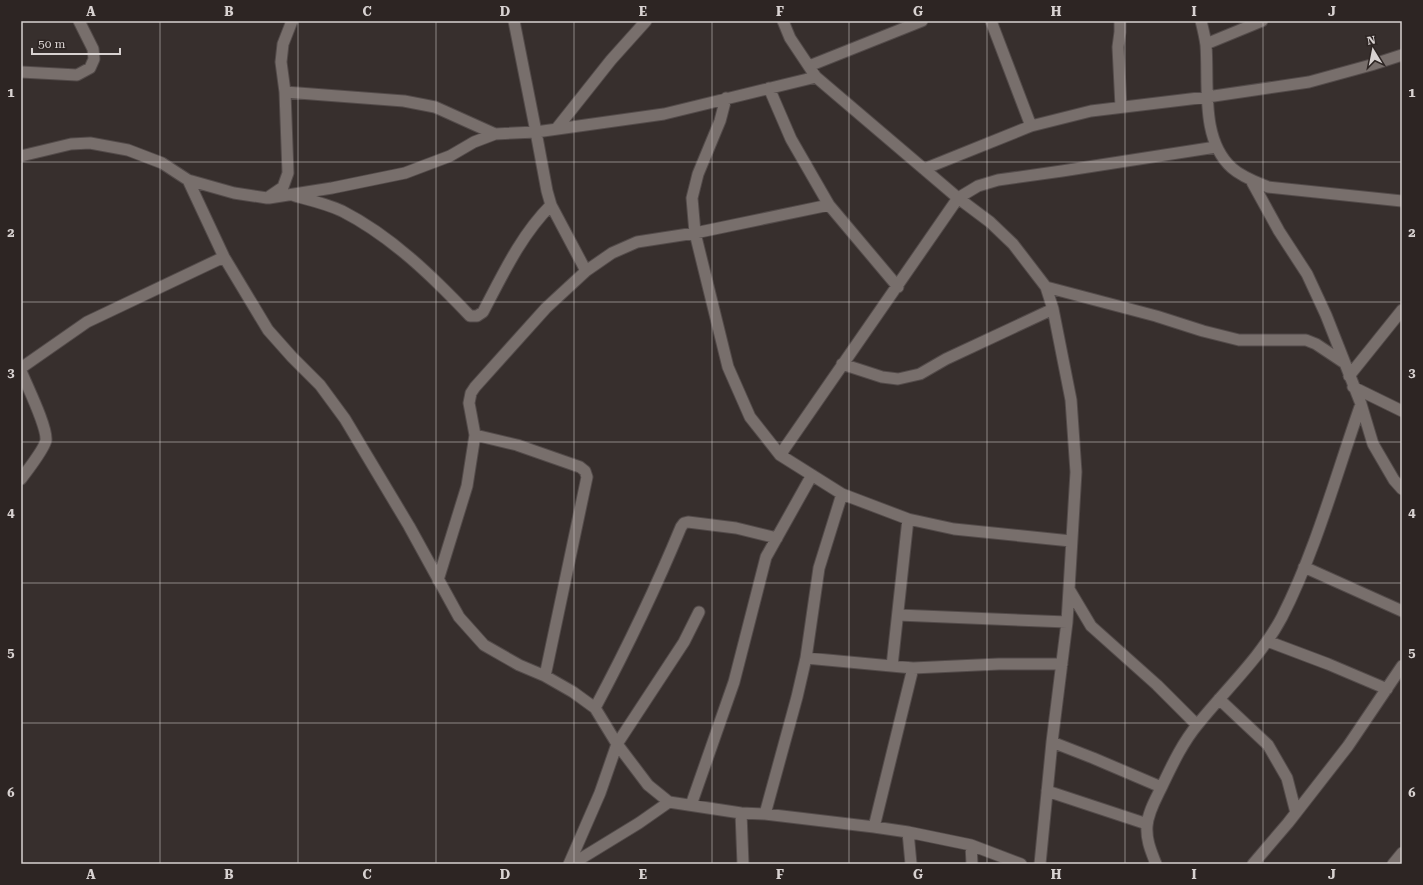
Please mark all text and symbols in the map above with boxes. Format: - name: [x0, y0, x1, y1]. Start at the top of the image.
- text: A: [86, 4, 96, 19]
- text: B: [224, 4, 234, 19]
- text: C: [362, 4, 372, 19]
- text: D: [500, 4, 510, 19]
- text: E: [639, 4, 647, 19]
- text: F: [776, 4, 784, 19]
- text: G: [913, 4, 923, 19]
- text: H: [1051, 4, 1062, 19]
- text: I: [1191, 4, 1197, 19]
- text: J: [1328, 4, 1336, 19]
- scale bar: [32, 30, 120, 56]
- north arrow: [1353, 30, 1393, 70]
- text: N: [1366, 33, 1377, 48]
- text: 50 m: [38, 37, 65, 51]
- text: 1: [7, 85, 15, 100]
- text: 1: [1408, 85, 1416, 100]
- text: 2: [7, 225, 15, 240]
- text: 2: [1408, 225, 1416, 240]
- text: 3: [7, 365, 15, 380]
- text: 3: [1408, 365, 1416, 380]
- text: 4: [7, 505, 15, 520]
- text: 4: [1408, 505, 1416, 520]
- text: 5: [7, 645, 15, 660]
- text: 5: [1408, 645, 1416, 660]
- text: 6: [7, 785, 15, 800]
- text: 6: [1408, 785, 1416, 800]
- text: A: [86, 867, 96, 882]
- text: B: [224, 867, 234, 882]
- text: C: [362, 867, 372, 882]
- text: D: [500, 867, 510, 882]
- text: E: [639, 867, 647, 882]
- text: F: [776, 867, 784, 882]
- text: G: [913, 867, 923, 882]
- text: H: [1051, 867, 1062, 882]
- text: I: [1191, 867, 1197, 882]
- text: J: [1328, 867, 1336, 882]

